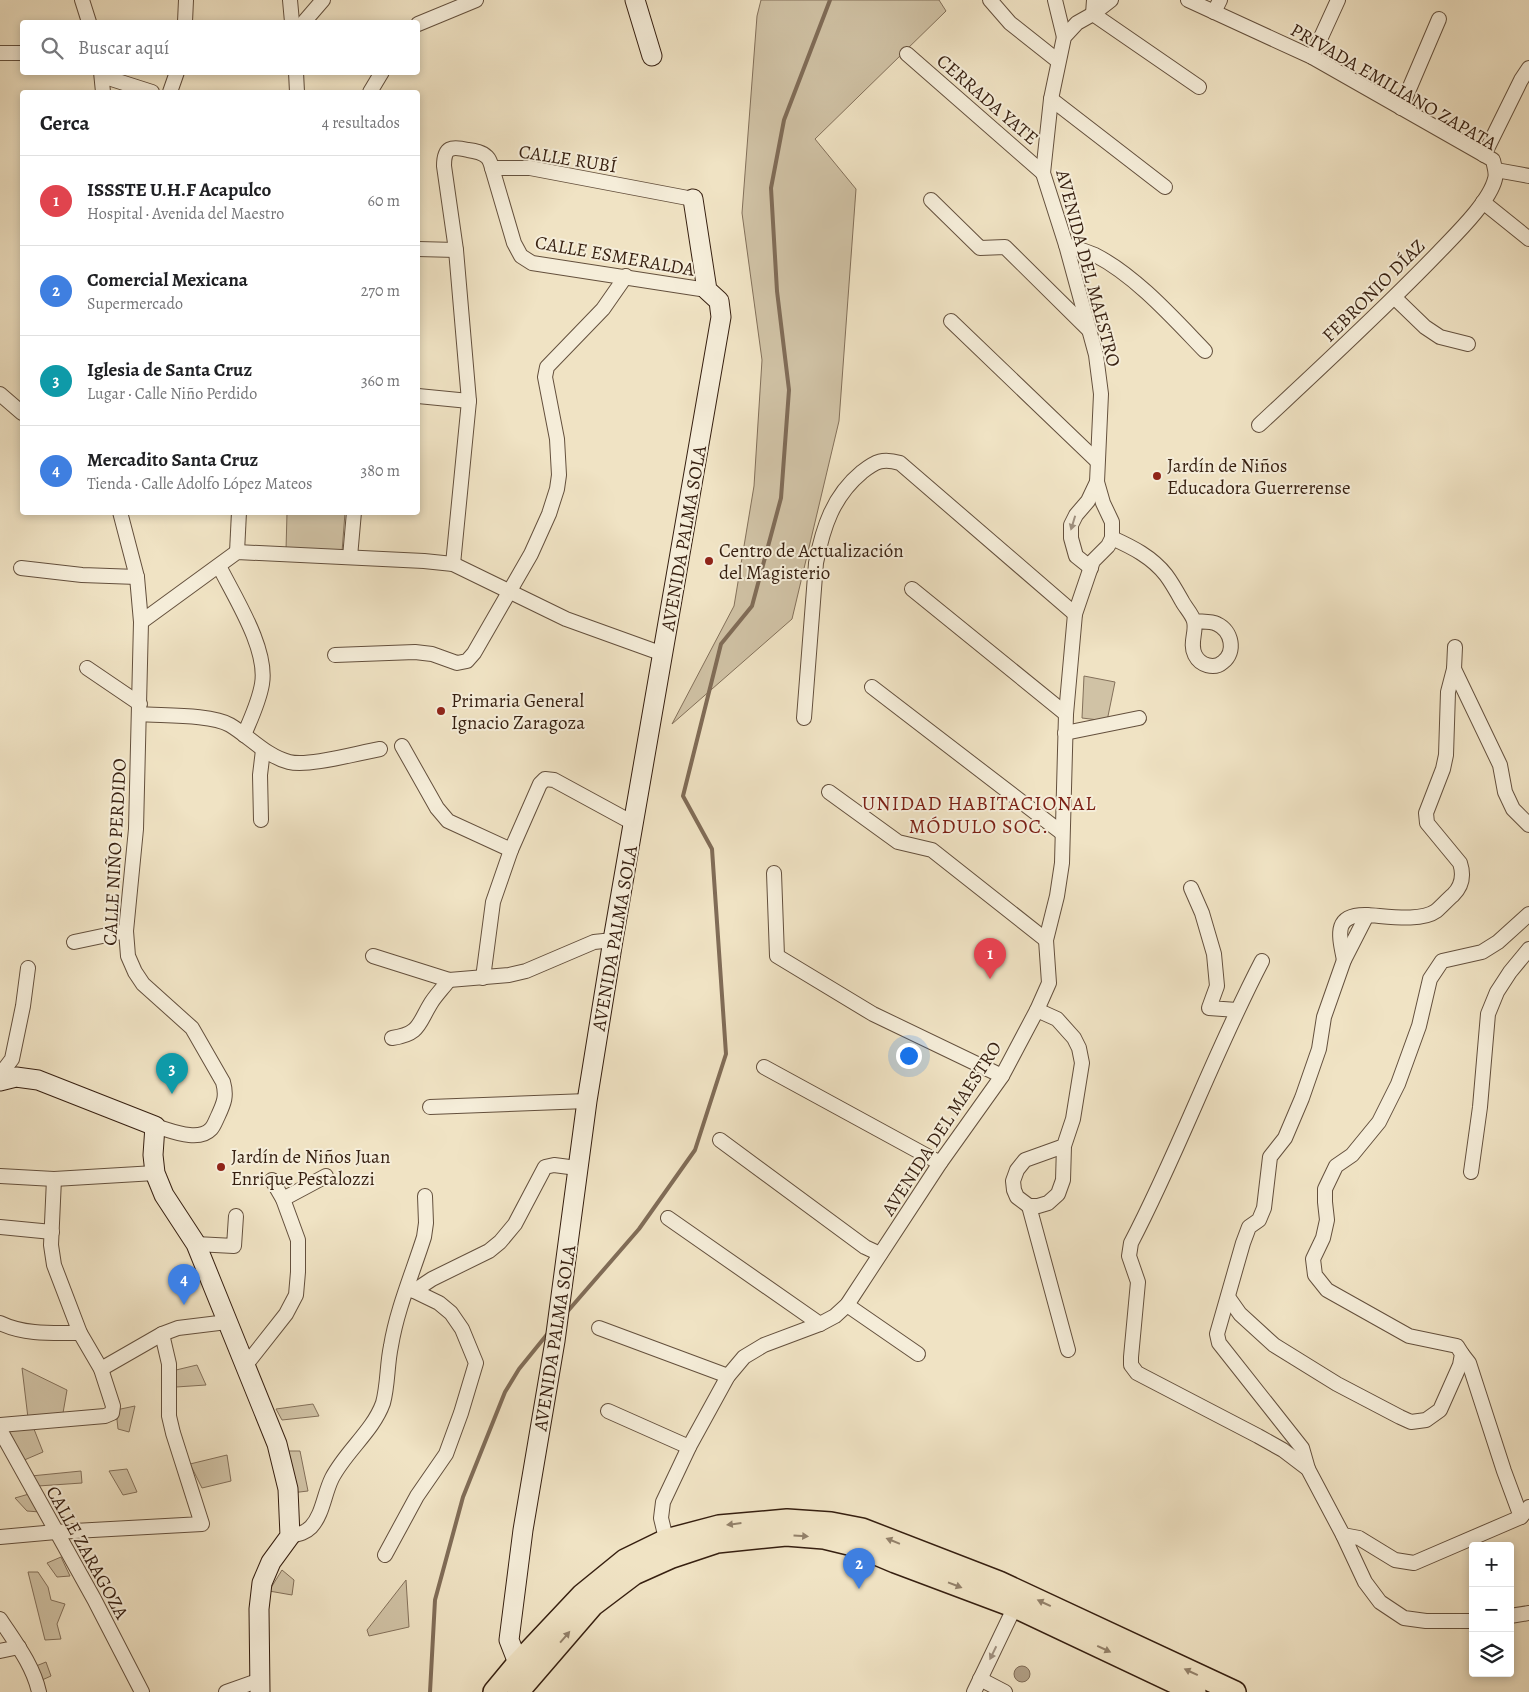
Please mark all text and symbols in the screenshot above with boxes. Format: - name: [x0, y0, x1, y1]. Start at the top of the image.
- street label: PRIVADA EMILIANO ZAPATA: [1286, 17, 1502, 157]
- search box: [20, 20, 420, 75]
- icon: search: [38, 34, 66, 62]
- text: Buscar aquí: [78, 35, 169, 61]
- street label: CERRADA YATE: [931, 48, 1044, 151]
- text: Cerca: [40, 109, 90, 137]
- text: 4 resultados: [322, 112, 400, 134]
- street label: CALLE RUBÍ: [517, 138, 619, 180]
- street label: AVENIDA DEL MAESTRO: [1049, 166, 1127, 370]
- text: ISSSTE U.H.F Acapulco: [87, 177, 271, 203]
- text: 1: [53, 190, 59, 212]
- text: 60 m: [368, 190, 400, 212]
- text: Hospital · Avenida del Maestro: [87, 203, 284, 225]
- street label: CALLE ESMERALDA: [533, 229, 697, 283]
- street label: FEBRONIO DÍAZ: [1316, 233, 1431, 348]
- text: Comercial Mexicana: [87, 267, 248, 293]
- text: 2: [52, 280, 60, 302]
- text: 270 m: [361, 280, 400, 302]
- text: Supermercado: [87, 293, 183, 315]
- text: Iglesia de Santa Cruz: [87, 357, 252, 383]
- text: 3: [53, 370, 59, 392]
- text: 360 m: [361, 370, 400, 392]
- text: Lugar · Calle Niño Perdido: [87, 383, 257, 405]
- street label: AVENIDA PALMA SOLA: [655, 443, 713, 634]
- text: Mercadito Santa Cruz: [87, 447, 258, 473]
- place label: Jardín de Niños Educadora Guerrerense: [1167, 453, 1350, 501]
- text: 4: [52, 460, 60, 482]
- text: 380 m: [361, 460, 400, 482]
- marker: Jardín de Niños Educadora Guerrerense: [1151, 470, 1163, 482]
- text: Tienda · Calle Adolfo López Mateos: [87, 473, 313, 495]
- one-way arrow: [1069, 516, 1077, 531]
- place label: Centro de Actualización del Magisterio: [719, 538, 904, 586]
- marker: Centro de Actualización del Magisterio: [703, 555, 715, 567]
- place label: Primaria General Ignacio Zaragoza: [451, 688, 585, 736]
- marker: Primaria General Ignacio Zaragoza: [435, 705, 447, 717]
- street label: CALLE NIÑO PERDIDO: [97, 758, 133, 946]
- district label: UNIDAD HABITACIONAL MÓDULO SOC.: [862, 790, 1096, 840]
- street label: AVENIDA PALMA SOLA: [586, 843, 644, 1034]
- pin: 1: [974, 938, 1006, 979]
- street label: AVENIDA DEL MAESTRO: [875, 1036, 1008, 1222]
- your location: [896, 1043, 922, 1069]
- pin: 3: [156, 1053, 188, 1094]
- place label: Jardín de Niños Juan Enrique Pestalozzi: [231, 1144, 390, 1192]
- marker: Jardín de Niños Juan Enrique Pestalozzi: [215, 1161, 227, 1173]
- street label: AVENIDA PALMA SOLA: [527, 1243, 583, 1434]
- pin: 4: [168, 1264, 200, 1305]
- street label: CALLE ZARAGOZA: [40, 1481, 135, 1625]
- one-way arrow: [726, 1520, 742, 1528]
- one-way arrow: [794, 1533, 810, 1541]
- one-way arrow: [886, 1537, 901, 1545]
- map controls: [1469, 1542, 1514, 1677]
- button: +: [1469, 1542, 1514, 1587]
- pin: 2: [843, 1548, 875, 1589]
- one-way arrow: [948, 1582, 963, 1589]
- button: −: [1469, 1587, 1514, 1632]
- one-way arrow: [1037, 1599, 1051, 1607]
- one-way arrow: [560, 1631, 571, 1644]
- button: layers: [1469, 1632, 1514, 1677]
- one-way arrow: [989, 1645, 997, 1660]
- one-way arrow: [1097, 1645, 1111, 1653]
- one-way arrow: [1184, 1667, 1198, 1675]

